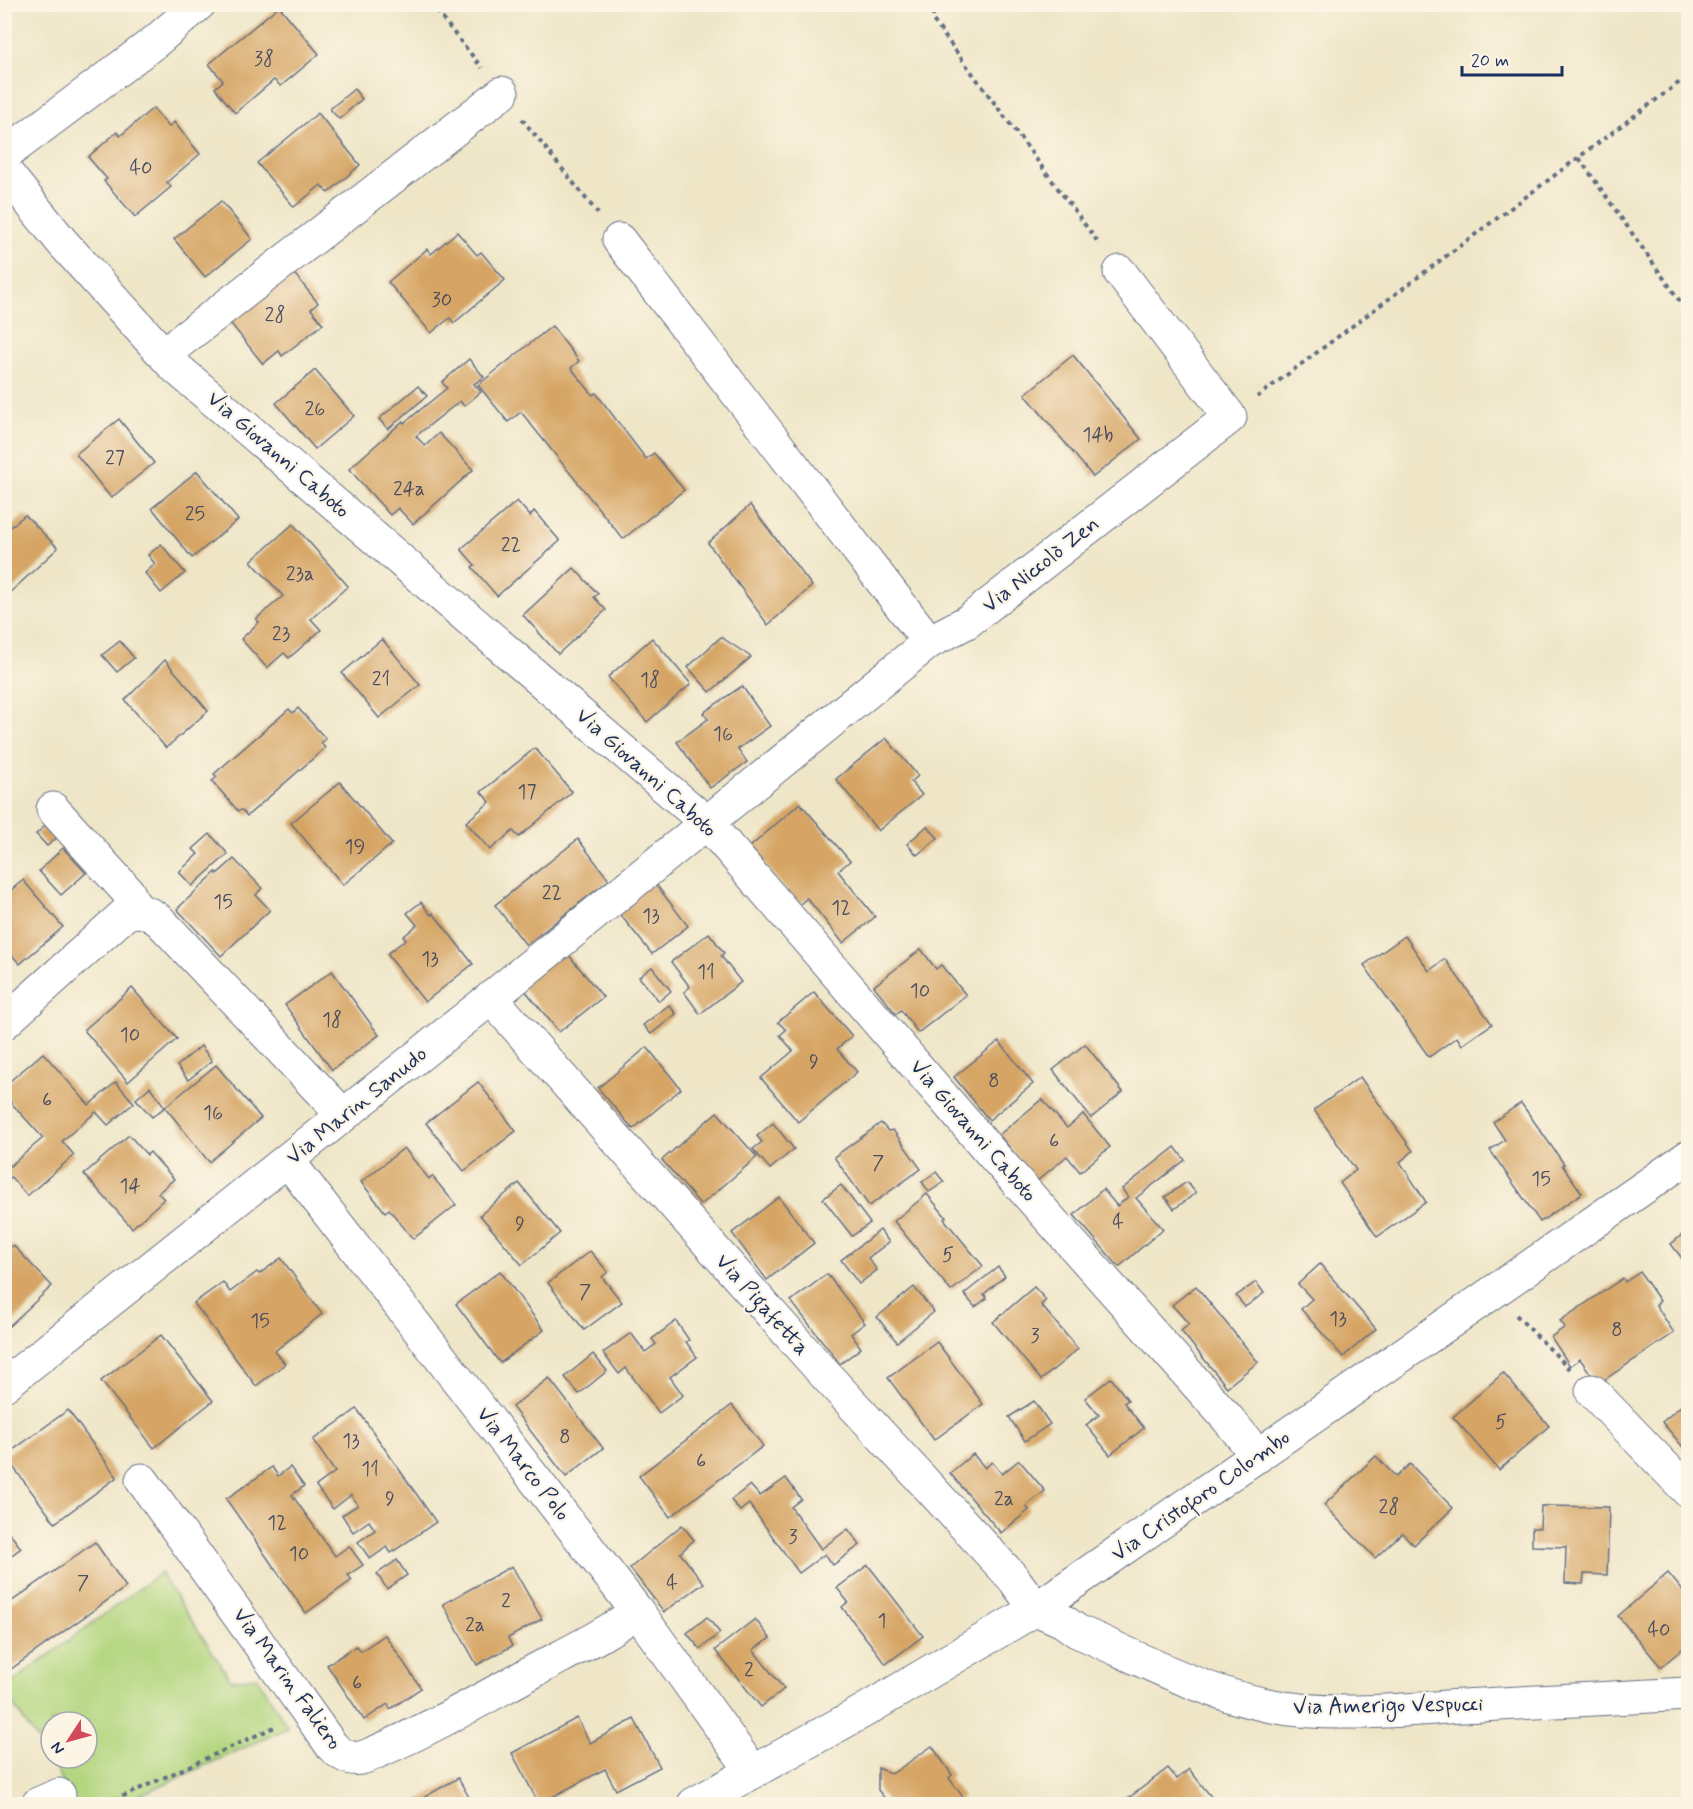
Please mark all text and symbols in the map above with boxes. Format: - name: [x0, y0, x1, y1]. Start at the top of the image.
- scale bar: [1462, 39, 1562, 77]
- house number: 38: [254, 46, 274, 73]
- text: 20 m: [1471, 49, 1509, 73]
- house number: 40: [129, 155, 153, 182]
- house number: 30: [432, 287, 452, 314]
- house number: 28: [265, 302, 285, 329]
- street label: Via Giovanni Caboto: [201, 385, 355, 525]
- house number: 26: [305, 396, 325, 423]
- house number: 14b: [1083, 422, 1114, 449]
- house number: 27: [105, 445, 125, 472]
- house number: 24a: [393, 476, 425, 503]
- house number: 25: [185, 501, 205, 528]
- street label: Via Niccolò Zen: [977, 510, 1105, 620]
- house number: 22: [501, 532, 521, 559]
- house number: 23a: [286, 561, 314, 588]
- house number: 23: [272, 621, 290, 648]
- house number: 21: [372, 666, 390, 693]
- house number: 18: [640, 667, 660, 694]
- street label: Via Giovanni Caboto: [570, 702, 723, 844]
- house number: 16: [713, 721, 733, 748]
- house number: 17: [518, 779, 537, 806]
- house number: 19: [345, 834, 365, 861]
- house number: 22: [542, 880, 562, 907]
- house number: 15: [213, 889, 233, 916]
- house number: 12: [831, 895, 851, 922]
- house number: 13: [642, 903, 660, 930]
- house number: 13: [421, 946, 439, 973]
- house number: 11: [697, 959, 715, 986]
- house number: 10: [910, 978, 930, 1005]
- house number: 18: [322, 1007, 342, 1034]
- house number: 10: [120, 1022, 140, 1049]
- street label: Via Marin Sanudo: [281, 1040, 433, 1172]
- house number: 9: [809, 1049, 819, 1076]
- street label: Via Giovanni Caboto: [903, 1054, 1043, 1208]
- house number: 8: [988, 1068, 1000, 1095]
- house number: 6: [42, 1087, 52, 1114]
- house number: 16: [203, 1100, 223, 1127]
- house number: 6: [1049, 1128, 1059, 1155]
- house number: 7: [872, 1150, 884, 1177]
- house number: 15: [1531, 1166, 1551, 1193]
- house number: 14: [119, 1173, 141, 1200]
- house number: 4: [1112, 1209, 1124, 1236]
- house number: 9: [515, 1211, 525, 1238]
- house number: 5: [942, 1242, 954, 1269]
- street label: Via Pigafetta: [707, 1248, 815, 1364]
- house number: 7: [579, 1279, 591, 1306]
- house number: 13: [1329, 1306, 1347, 1333]
- house number: 15: [250, 1308, 270, 1335]
- house number: 8: [1611, 1317, 1623, 1344]
- house number: 3: [1030, 1323, 1040, 1350]
- street label: Via Marco Polo: [470, 1401, 576, 1527]
- house number: 5: [1495, 1409, 1507, 1436]
- house number: 8: [559, 1424, 571, 1451]
- street label: Via Cristoforo Colombo: [1106, 1424, 1297, 1570]
- house number: 13: [342, 1428, 360, 1455]
- house number: 6: [696, 1448, 706, 1475]
- house number: 11: [361, 1456, 379, 1483]
- house number: 9: [385, 1486, 395, 1513]
- house number: 2a: [994, 1486, 1014, 1513]
- house number: 28: [1379, 1494, 1399, 1521]
- house number: 12: [267, 1510, 287, 1537]
- house number: 3: [788, 1524, 798, 1551]
- house number: 10: [289, 1541, 309, 1568]
- house number: 7: [77, 1570, 89, 1597]
- house number: 4: [666, 1570, 678, 1597]
- house number: 2: [501, 1588, 511, 1615]
- street label: Via Marin Faliero: [226, 1602, 348, 1756]
- house number: 1: [878, 1608, 886, 1635]
- house number: 2a: [465, 1612, 485, 1639]
- house number: 40: [1647, 1617, 1671, 1644]
- house number: 2: [744, 1657, 754, 1684]
- house number: 6: [352, 1670, 362, 1697]
- street label: Via Amerigo Vespucci: [1293, 1690, 1483, 1725]
- north arrow: [39, 1710, 99, 1770]
- text: N: [46, 1737, 70, 1758]

